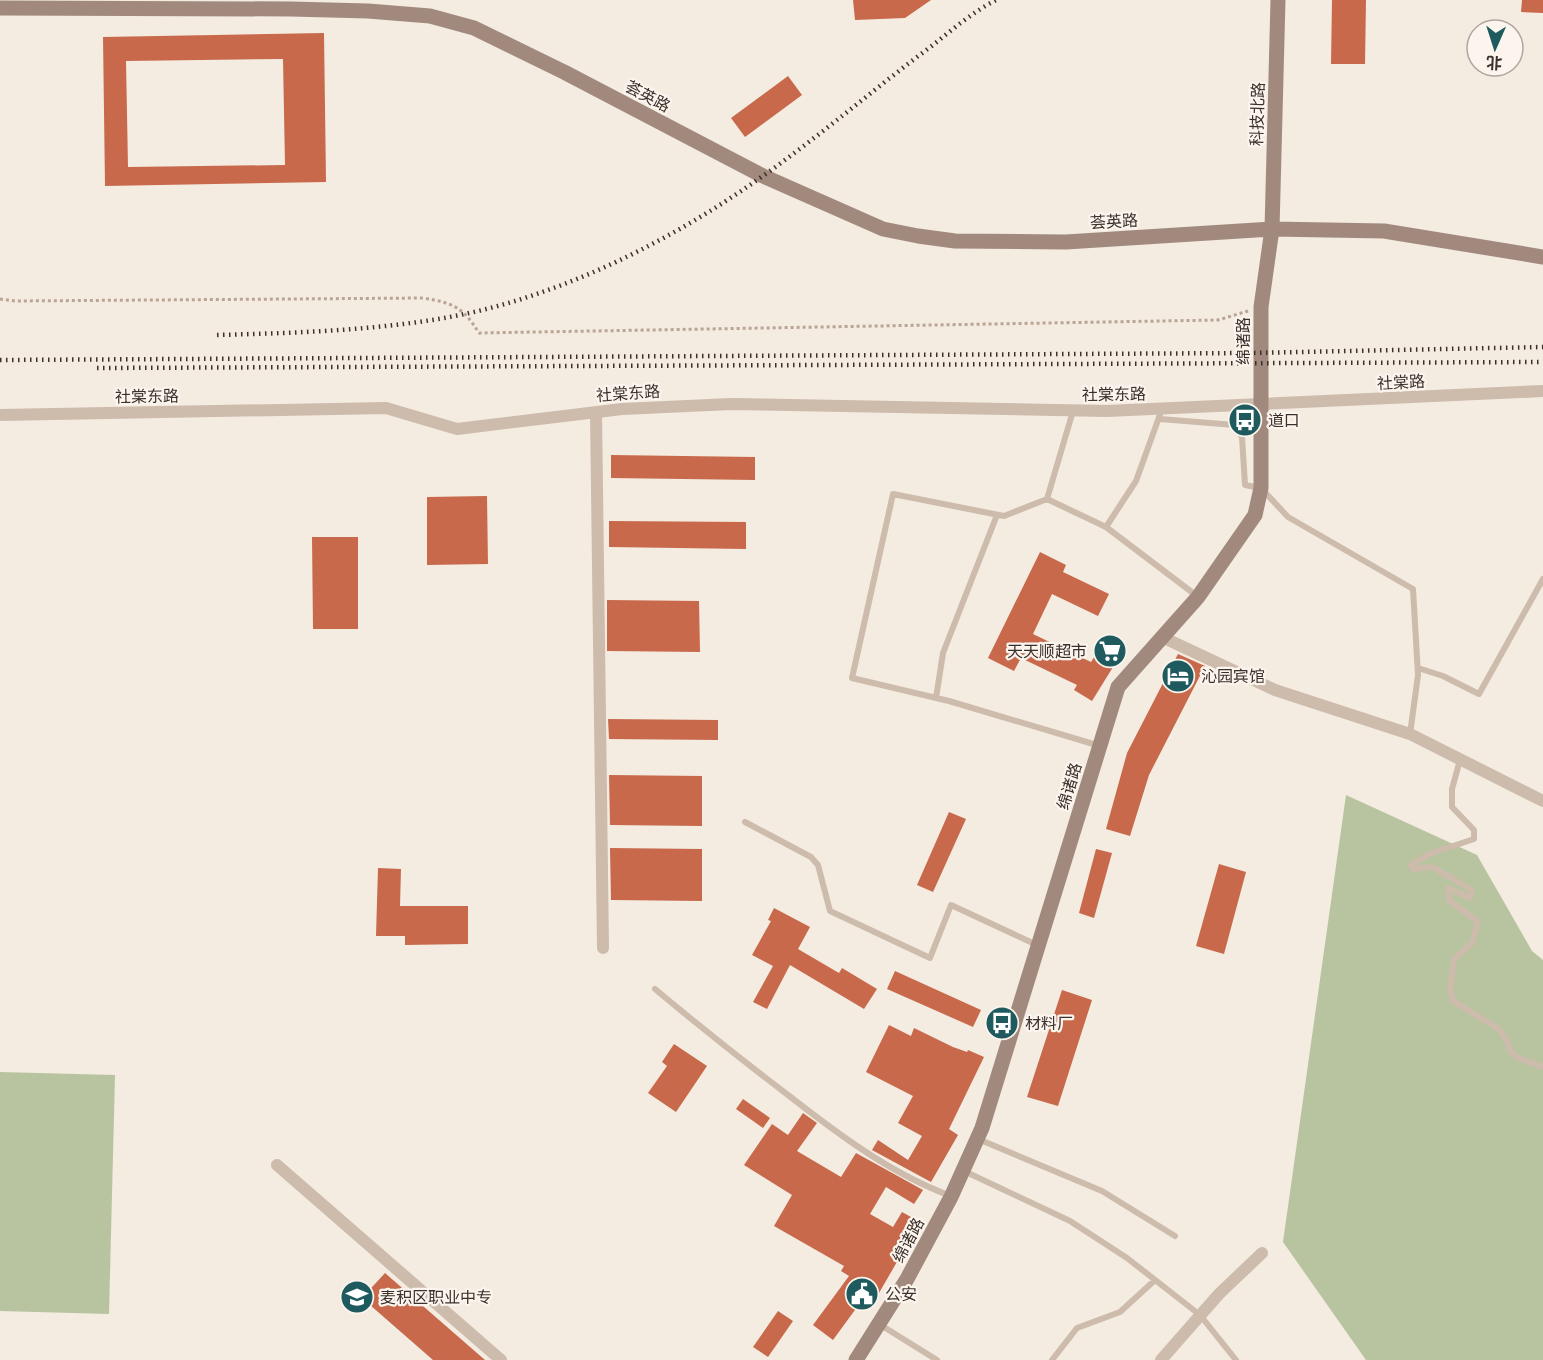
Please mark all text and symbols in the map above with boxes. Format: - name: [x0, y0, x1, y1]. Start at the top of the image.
- north arrow: [1465, 18, 1525, 78]
- text: 北: [1486, 54, 1503, 71]
- street label: 荟英路: [623, 78, 673, 115]
- street label: 科技北路: [1248, 82, 1267, 146]
- street label: 荟英路: [1090, 212, 1138, 231]
- street label: 绵诸路: [1235, 317, 1252, 365]
- street label: 社棠路: [1377, 373, 1425, 392]
- street label: 社棠东路: [596, 383, 661, 404]
- street label: 社棠东路: [1082, 385, 1146, 404]
- street label: 社棠东路: [115, 387, 179, 406]
- bus stop icon: 道口: [1227, 402, 1263, 438]
- place label: 道口: [1268, 412, 1300, 429]
- supermarket icon: 天天顺超市: [1092, 633, 1128, 669]
- place label: 天天顺超市: [1007, 643, 1087, 660]
- hotel icon: 沁园宾馆: [1160, 658, 1196, 694]
- place label: 沁园宾馆: [1201, 668, 1265, 685]
- street label: 绵诸路: [1054, 761, 1085, 812]
- bus stop icon: 材料厂: [984, 1005, 1020, 1041]
- place label: 材料厂: [1025, 1015, 1073, 1032]
- street label: 绵诸路: [890, 1215, 927, 1265]
- public building icon: 公安: [844, 1276, 880, 1312]
- school or university icon: 麦积区职业中专: [339, 1279, 375, 1315]
- place label: 公安: [885, 1286, 917, 1303]
- place label: 麦积区职业中专: [380, 1289, 492, 1306]

